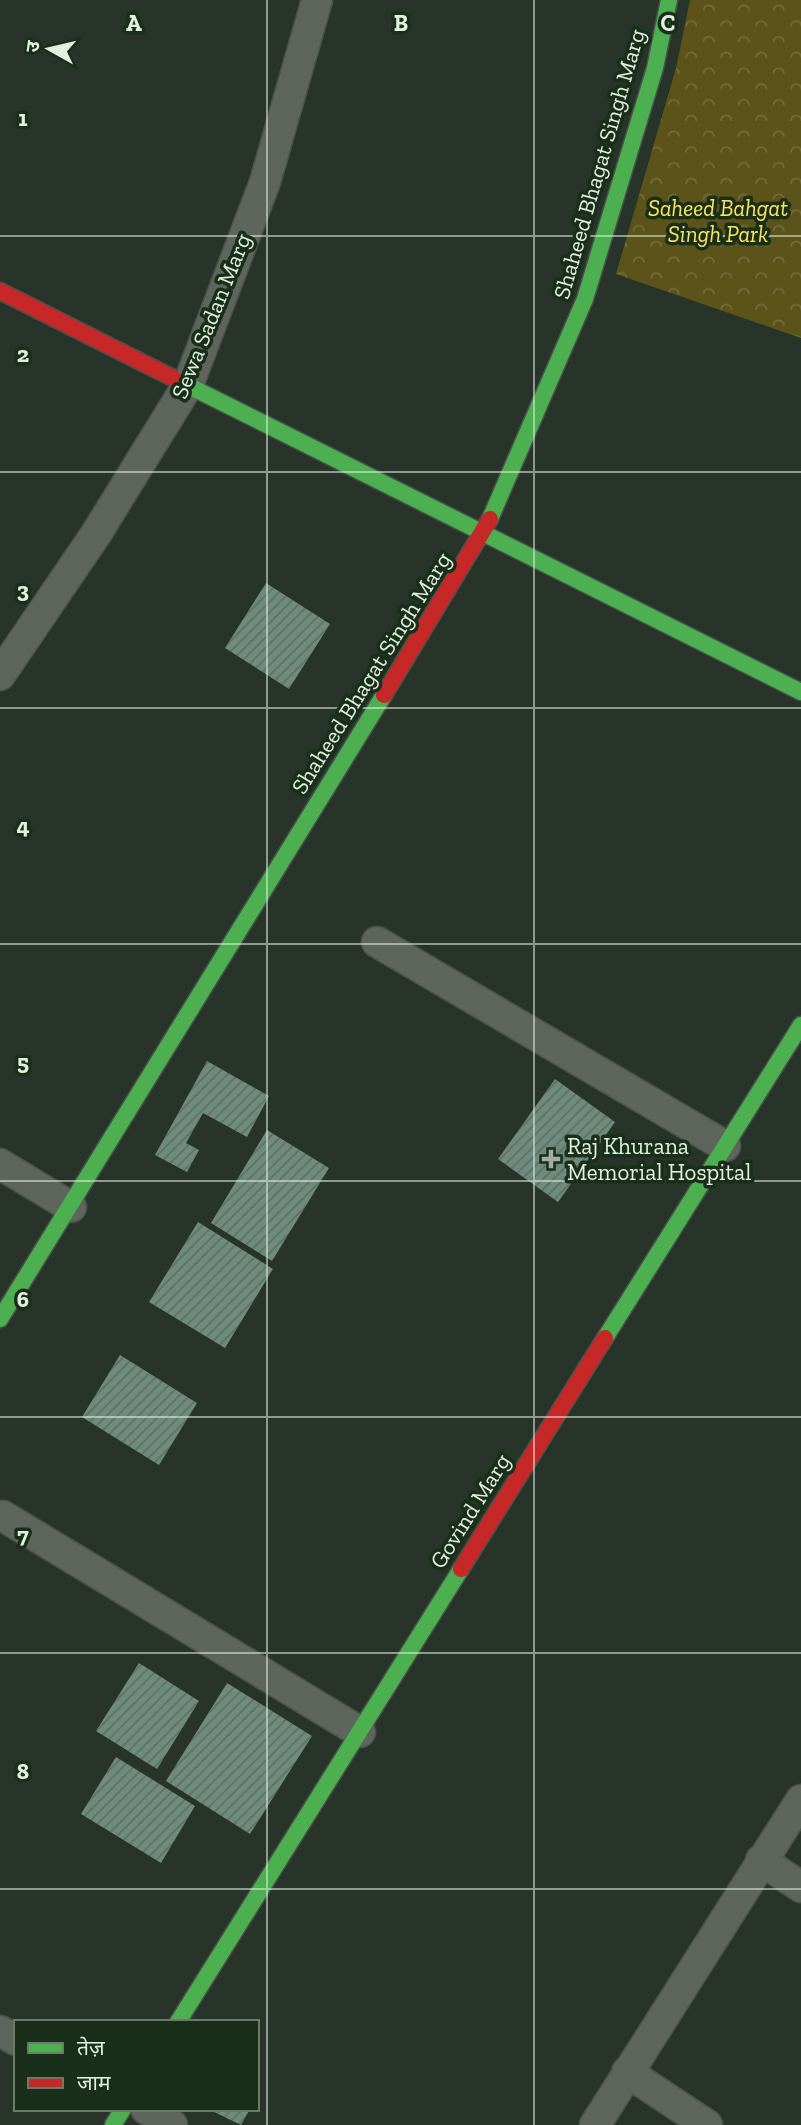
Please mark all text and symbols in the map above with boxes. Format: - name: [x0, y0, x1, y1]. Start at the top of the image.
- text: A: [126, 9, 142, 37]
- text: B: [394, 9, 408, 37]
- text: C: [661, 9, 675, 37]
- north arrow: [14, 14, 84, 84]
- street label: Shaheed Bhagat Singh Marg: [547, 25, 651, 302]
- text: उ: [20, 39, 45, 54]
- text: 1: [18, 104, 28, 132]
- park label: Saheed Bahgat Singh Park: [648, 194, 788, 248]
- street label: Sewa Sadan Marg: [165, 229, 257, 403]
- text: 2: [17, 340, 29, 368]
- street label: Shaheed Bhagat Singh Marg: [285, 547, 457, 799]
- text: 3: [17, 576, 29, 604]
- text: 4: [16, 812, 30, 840]
- text: 5: [17, 1048, 29, 1076]
- place label: Raj Khurana Memorial Hospital: [567, 1132, 751, 1186]
- marker: Raj Khurana Memorial Hospital: [541, 1149, 561, 1169]
- text: 6: [17, 1285, 29, 1313]
- street label: Govind Marg: [424, 1448, 517, 1574]
- text: 7: [17, 1521, 29, 1549]
- text: 8: [17, 1757, 29, 1785]
- legend: [14, 2020, 259, 2111]
- text: तेज़: [77, 2035, 105, 2060]
- text: जाम: [77, 2070, 111, 2095]

